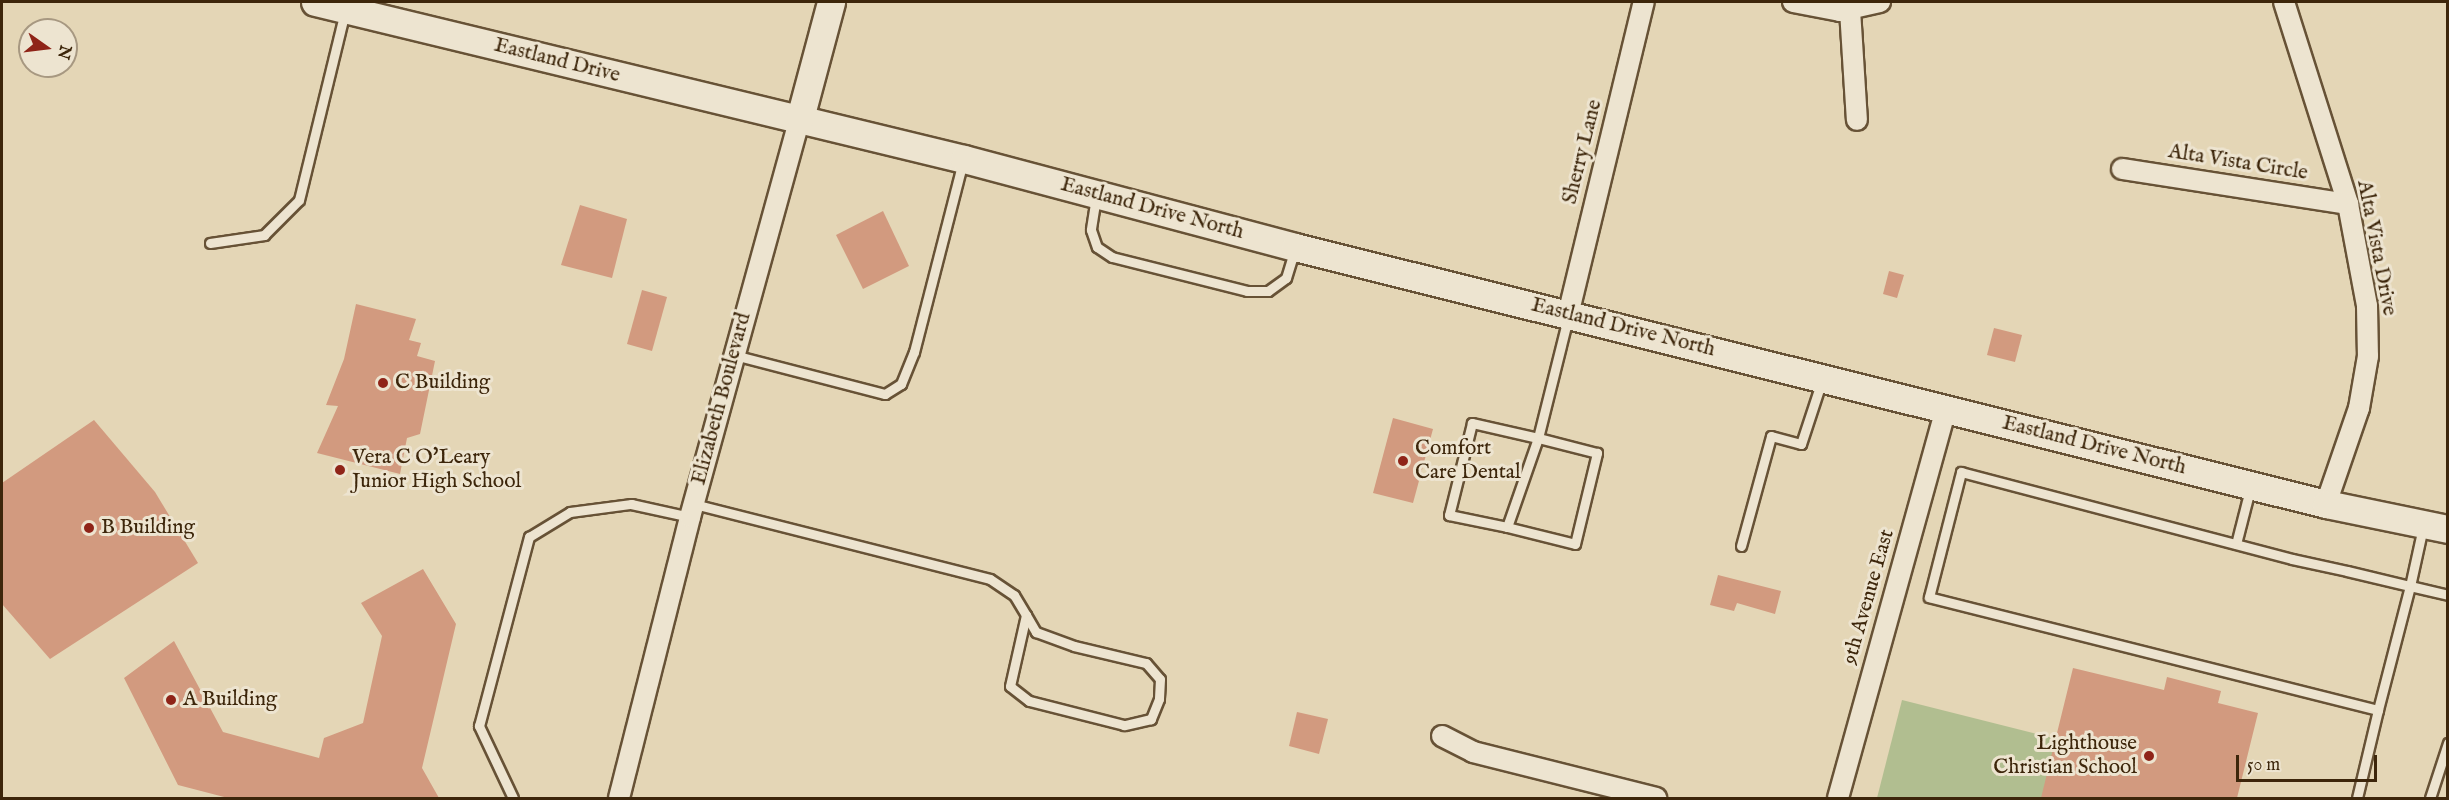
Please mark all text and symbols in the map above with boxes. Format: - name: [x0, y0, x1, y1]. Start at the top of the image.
- north arrow: [18, 18, 78, 78]
- street label: Eastland Drive: [491, 33, 623, 89]
- text: N: [52, 43, 75, 61]
- street label: Sherry Lane: [1558, 97, 1608, 207]
- street label: Alta Vista Circle: [2166, 140, 2310, 186]
- street label: Eastland Drive North: [1058, 172, 1246, 246]
- street label: Alta Vista Drive: [2351, 178, 2401, 318]
- street label: Eastland Drive North: [1529, 293, 1717, 363]
- street label: Elizabeth Boulevard: [687, 310, 757, 488]
- place label: C Building: [395, 370, 490, 396]
- marker: C Building: [376, 376, 390, 390]
- street label: Eastland Drive North: [2000, 411, 2188, 481]
- place label: Comfort Care Dental: [1415, 436, 1521, 486]
- place label: Vera C O'Leary Junior High School: [352, 445, 521, 495]
- marker: Comfort Care Dental: [1396, 454, 1410, 468]
- marker: Vera C O'Leary Junior High School: [333, 463, 347, 477]
- place label: B Building: [101, 515, 195, 541]
- marker: B Building: [82, 521, 96, 535]
- street label: 9th Avenue East: [1838, 527, 1900, 667]
- place label: A Building: [183, 687, 277, 713]
- marker: A Building: [164, 693, 178, 707]
- place label: Lighthouse Christian School: [1993, 731, 2137, 781]
- scale bar: [2239, 743, 2380, 781]
- marker: Lighthouse Christian School: [2142, 749, 2156, 763]
- text: 50 m: [2247, 754, 2280, 777]

